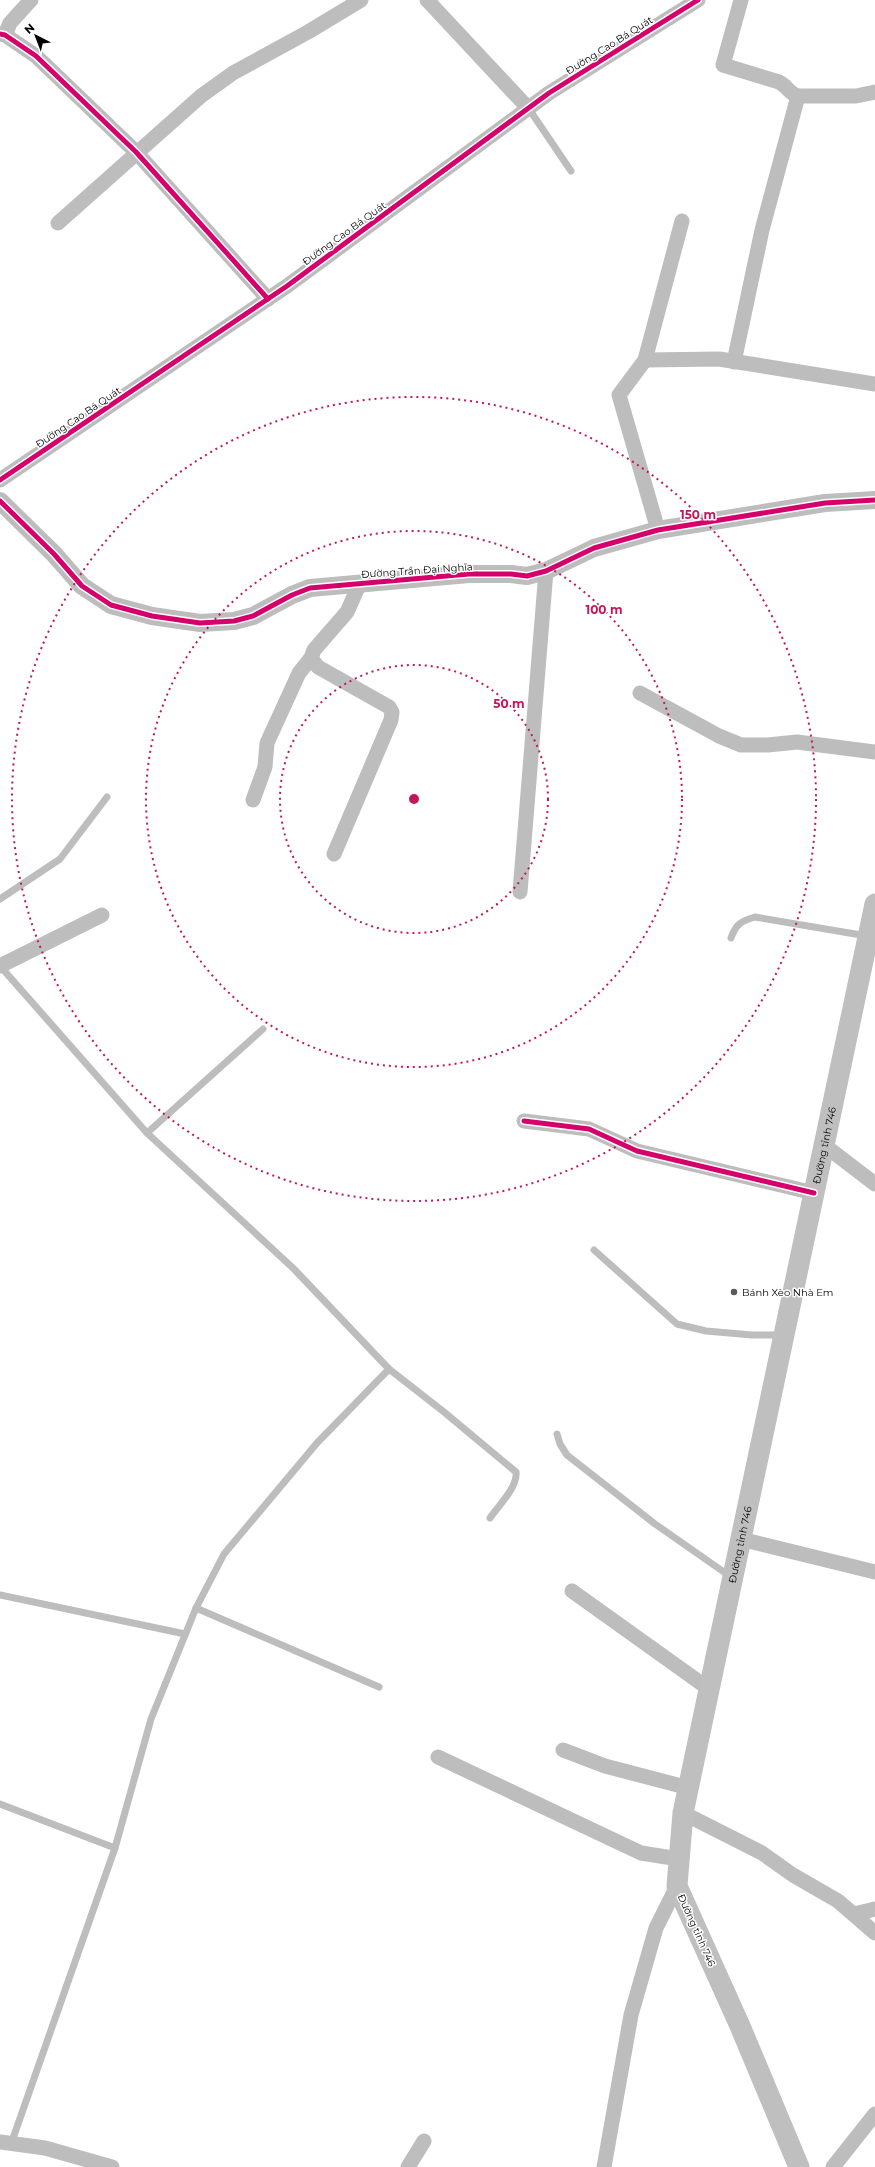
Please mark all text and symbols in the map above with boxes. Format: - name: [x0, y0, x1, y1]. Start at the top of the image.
- street label: Đường Cao Bá Quát: [563, 13, 655, 78]
- north arrow: [16, 16, 56, 56]
- text: N: [21, 20, 37, 37]
- street label: Đường Cao Bá Quát: [300, 199, 389, 268]
- street label: Đường Cao Bá Quát: [33, 384, 124, 451]
- text: 150 m: [680, 507, 716, 522]
- street label: Đường Trần Đại Nghĩa: [361, 560, 473, 581]
- text: 100 m: [586, 602, 622, 617]
- text: 50 m: [493, 696, 525, 711]
- centre of rings: [407, 792, 421, 806]
- street label: Đường tỉnh 746: [810, 1106, 839, 1185]
- place label: Bánh Xèo Nhà Em: [742, 1286, 833, 1299]
- marker: Bánh Xèo Nhà Em: [729, 1287, 739, 1297]
- street label: Đường tỉnh 746: [726, 1505, 755, 1584]
- street label: Đường tỉnh 746: [675, 1892, 718, 1969]

